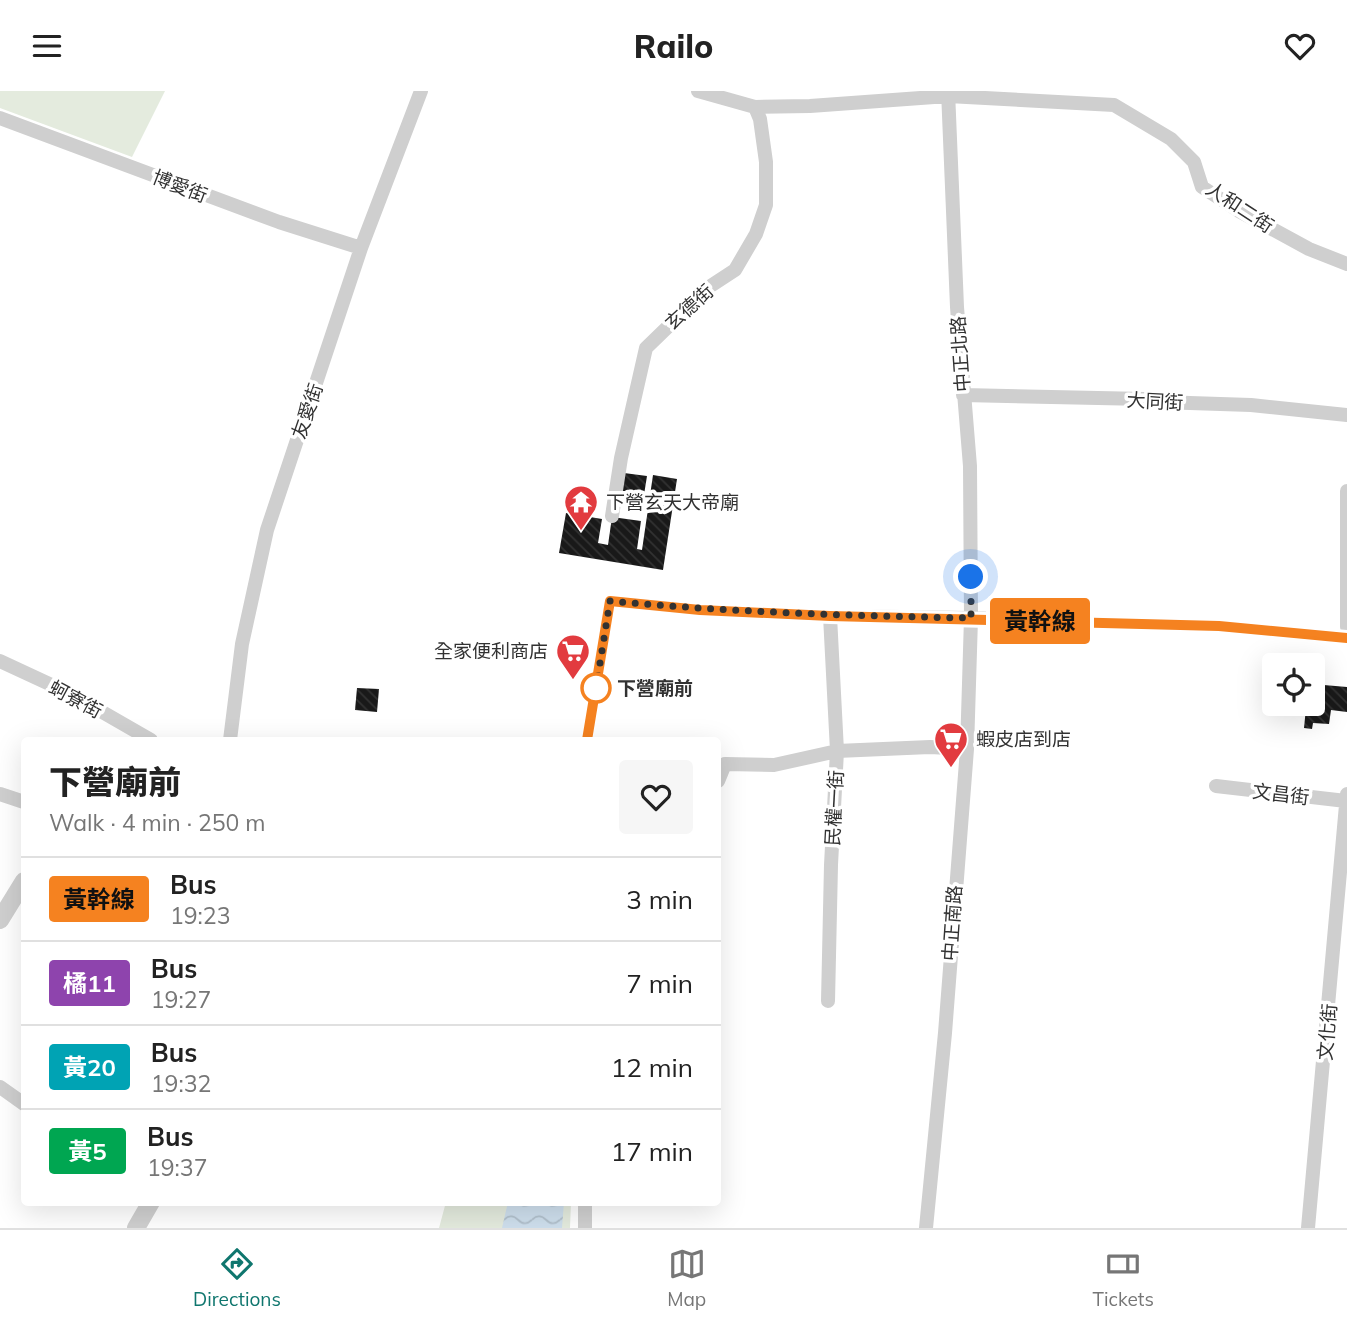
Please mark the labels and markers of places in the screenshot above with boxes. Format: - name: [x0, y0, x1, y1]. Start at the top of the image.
- temple icon: 下營玄天大帝廟: [562, 483, 600, 532]
- place label: 下營玄天大帝廟: [606, 490, 739, 514]
- supermarket icon: 全家便利商店: [554, 632, 592, 681]
- place label: 全家便利商店: [434, 639, 548, 663]
- marker: 下營廟前: [581, 673, 611, 703]
- place label: 下營廟前: [617, 676, 693, 700]
- supermarket icon: 蝦皮店到店: [932, 720, 970, 769]
- place label: 蝦皮店到店: [976, 727, 1071, 751]

